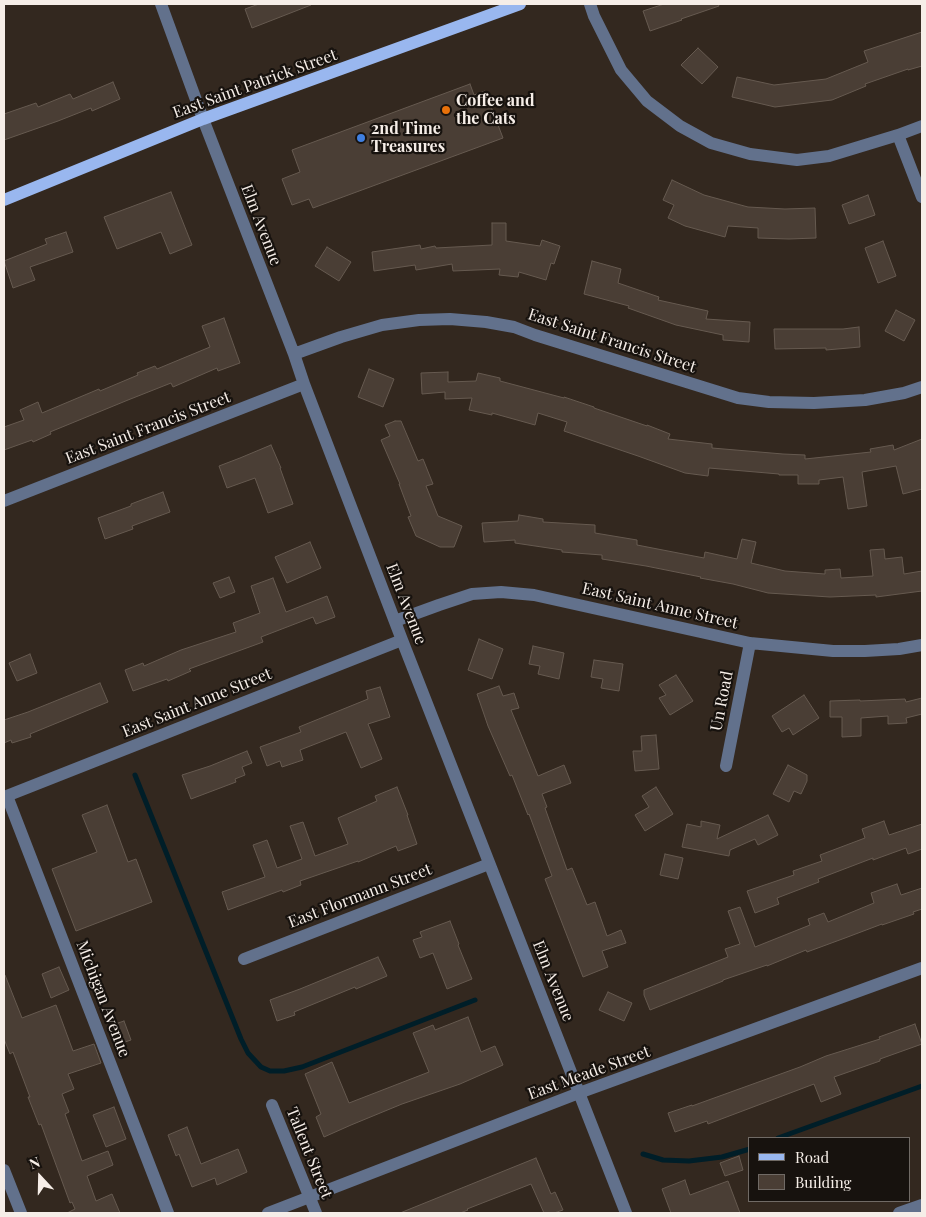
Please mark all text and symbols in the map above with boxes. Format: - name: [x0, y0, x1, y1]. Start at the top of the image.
- street label: East Saint Patrick Street: [170, 45, 340, 123]
- place label: Coffee and the Cats: [456, 91, 534, 129]
- marker: Coffee and the Cats: [440, 104, 452, 116]
- place label: 2nd Time Treasures: [371, 119, 445, 157]
- marker: 2nd Time Treasures: [355, 132, 367, 144]
- street label: Elm Avenue: [237, 182, 285, 268]
- street label: East Saint Francis Street: [526, 305, 698, 377]
- street label: East Saint Francis Street: [63, 388, 233, 468]
- street label: Elm Avenue: [382, 561, 430, 647]
- street label: East Saint Anne Street: [580, 579, 740, 633]
- street label: East Saint Anne Street: [120, 664, 274, 742]
- street label: Un Road: [707, 669, 737, 733]
- street label: East Flormann Street: [286, 860, 434, 932]
- street label: Michigan Avenue: [72, 938, 134, 1060]
- street label: Elm Avenue: [528, 938, 578, 1024]
- street label: East Meade Street: [525, 1042, 653, 1104]
- street label: Tallent Street: [282, 1104, 336, 1202]
- legend: [748, 1137, 911, 1202]
- text: Road: [795, 1147, 829, 1167]
- north arrow: [15, 1152, 65, 1202]
- text: N: [26, 1152, 43, 1173]
- text: Building: [795, 1172, 851, 1192]

